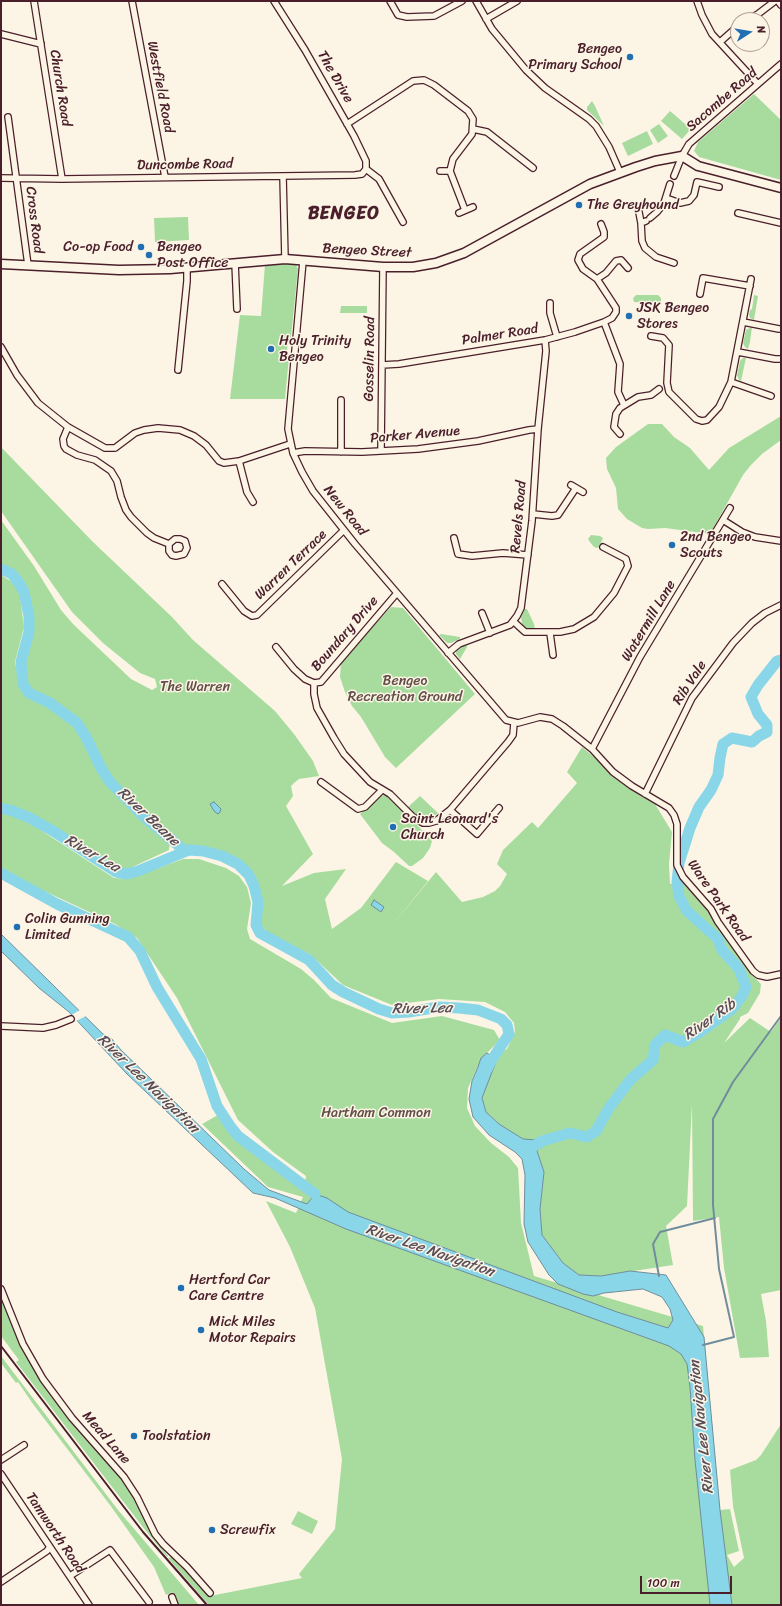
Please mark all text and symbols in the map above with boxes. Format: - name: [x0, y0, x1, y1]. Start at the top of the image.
- north arrow: [730, 12, 770, 52]
- text: N: [751, 24, 771, 35]
- street label: Westfield Road: [143, 40, 177, 134]
- place label: Bengeo Primary School: [528, 41, 622, 74]
- street label: The Drive: [313, 48, 357, 106]
- street label: Church Road: [46, 49, 74, 127]
- marker: Bengeo Primary School: [625, 52, 635, 62]
- street label: Sacombe Road: [683, 65, 761, 135]
- street label: Duncombe Road: [137, 156, 233, 174]
- street label: Cross Road: [22, 186, 46, 254]
- place label: The Greyhound: [587, 197, 679, 213]
- marker: The Greyhound: [574, 200, 584, 210]
- district label: BENGEO: [308, 203, 380, 225]
- place label: Co-op Food: [63, 239, 133, 255]
- place label: Bengeo Post Office: [157, 239, 228, 272]
- street label: Bengeo Street: [322, 240, 412, 262]
- marker: Co-op Food: [136, 242, 146, 252]
- marker: Bengeo Post Office: [144, 250, 154, 260]
- place label: JSK Bengeo Stores: [637, 300, 709, 332]
- marker: JSK Bengeo Stores: [624, 311, 634, 321]
- street label: Gosselin Road: [361, 316, 379, 402]
- street label: Palmer Road: [461, 321, 539, 349]
- place label: Holy Trinity Bengeo: [279, 333, 351, 366]
- marker: Holy Trinity Bengeo: [266, 344, 276, 354]
- street label: Parker Avenue: [369, 423, 461, 447]
- street label: Revels Road: [507, 480, 531, 554]
- street label: New Road: [320, 482, 370, 540]
- street label: Warren Terrace: [251, 526, 331, 604]
- place label: 2nd Bengeo Scouts: [680, 529, 751, 562]
- marker: 2nd Bengeo Scouts: [667, 540, 677, 550]
- street label: Watermill Lane: [618, 578, 680, 664]
- street label: Boundary Drive: [308, 593, 382, 675]
- street label: Rib Vale: [670, 658, 710, 708]
- park label: Bengeo Recreation Ground: [348, 673, 462, 706]
- park label: The Warren: [160, 679, 230, 695]
- water label: River Beane: [113, 784, 183, 850]
- place label: Saint Leonard's Church: [401, 811, 498, 844]
- marker: Saint Leonard's Church: [388, 822, 398, 832]
- water label: River Lea: [61, 831, 123, 877]
- street label: Ware Park Road: [683, 857, 753, 945]
- place label: Colin Gunning Limited: [25, 911, 110, 944]
- marker: Colin Gunning Limited: [12, 922, 22, 932]
- water label: River Rib: [680, 996, 740, 1044]
- water label: River Lea: [392, 999, 452, 1019]
- water label: River Lee Navigation: [93, 1031, 203, 1137]
- park label: Hartham Common: [321, 1105, 431, 1121]
- water label: River Lee Navigation: [364, 1221, 496, 1281]
- place label: Hertford Car Care Centre: [189, 1272, 269, 1304]
- marker: Hertford Car Care Centre: [176, 1283, 186, 1293]
- place label: Mick Miles Motor Repairs: [209, 1314, 296, 1346]
- marker: Mick Miles Motor Repairs: [196, 1325, 206, 1335]
- water label: River Lee Navigation: [686, 1359, 718, 1495]
- street label: Mead Lane: [78, 1408, 134, 1468]
- place label: Toolstation: [142, 1428, 210, 1444]
- marker: Toolstation: [129, 1431, 139, 1441]
- street label: Tamworth Road: [22, 1489, 88, 1577]
- place label: Screwfix: [220, 1522, 276, 1538]
- marker: Screwfix: [207, 1525, 217, 1535]
- scale bar: [642, 1568, 734, 1594]
- text: 100 m: [647, 1572, 680, 1594]

